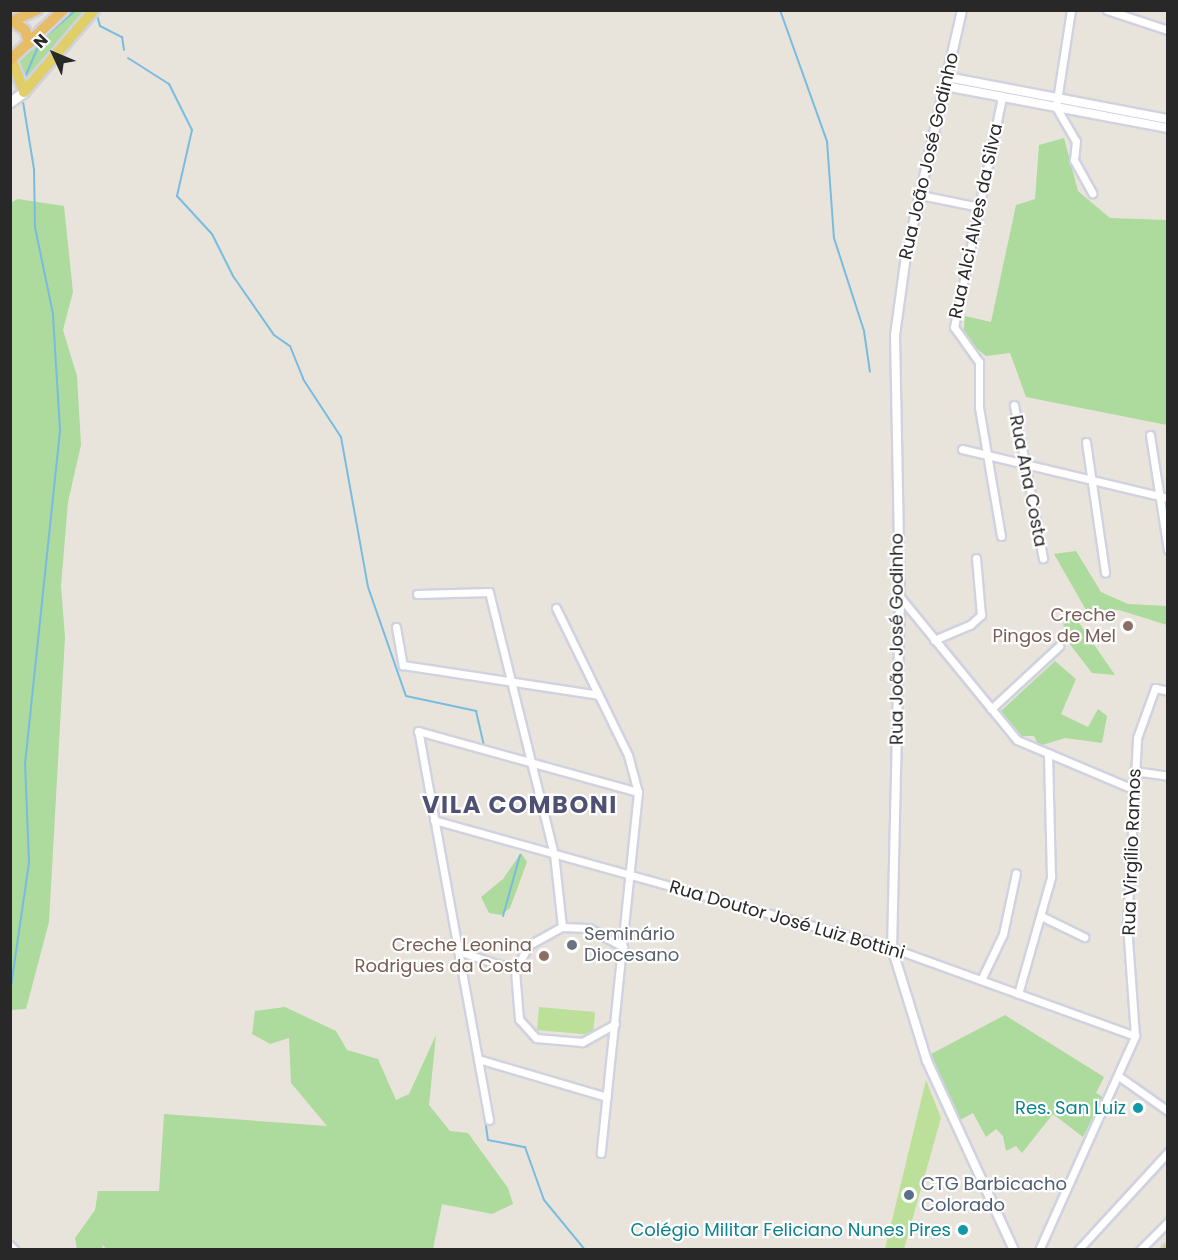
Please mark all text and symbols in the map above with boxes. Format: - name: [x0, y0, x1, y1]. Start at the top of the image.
- north arrow: [24, 24, 84, 84]
- text: N: [28, 29, 53, 53]
- street label: Rua João José Godinho: [895, 50, 963, 262]
- street label: Rua Alci Alves da Silva: [945, 121, 1007, 321]
- street label: Rua Ana Costa: [1005, 413, 1051, 549]
- street label: Rua João José Godinho: [886, 533, 908, 745]
- place label: Creche Pingos de Mel: [993, 605, 1116, 648]
- marker: Creche Pingos de Mel: [1121, 619, 1135, 633]
- street label: Rua Virgílio Ramos: [1118, 768, 1146, 936]
- district label: VILA COMBONI: [422, 791, 618, 819]
- street label: Rua Doutor José Luiz Bottini: [667, 876, 907, 964]
- place label: Seminário Diocesano: [584, 924, 679, 966]
- place label: Creche Leonina Rodrigues da Costa: [355, 935, 532, 978]
- marker: Seminário Diocesano: [565, 938, 579, 952]
- marker: Creche Leonina Rodrigues da Costa: [537, 949, 551, 963]
- place label: Res. San Luiz: [1015, 1097, 1126, 1119]
- marker: Res. San Luiz: [1131, 1101, 1145, 1115]
- place label: CTG Barbicacho Colorado: [921, 1174, 1067, 1216]
- marker: CTG Barbicacho Colorado: [902, 1188, 916, 1202]
- place label: Colégio Militar Feliciano Nunes Pires: [630, 1219, 951, 1241]
- marker: Colégio Militar Feliciano Nunes Pires: [956, 1223, 970, 1237]

